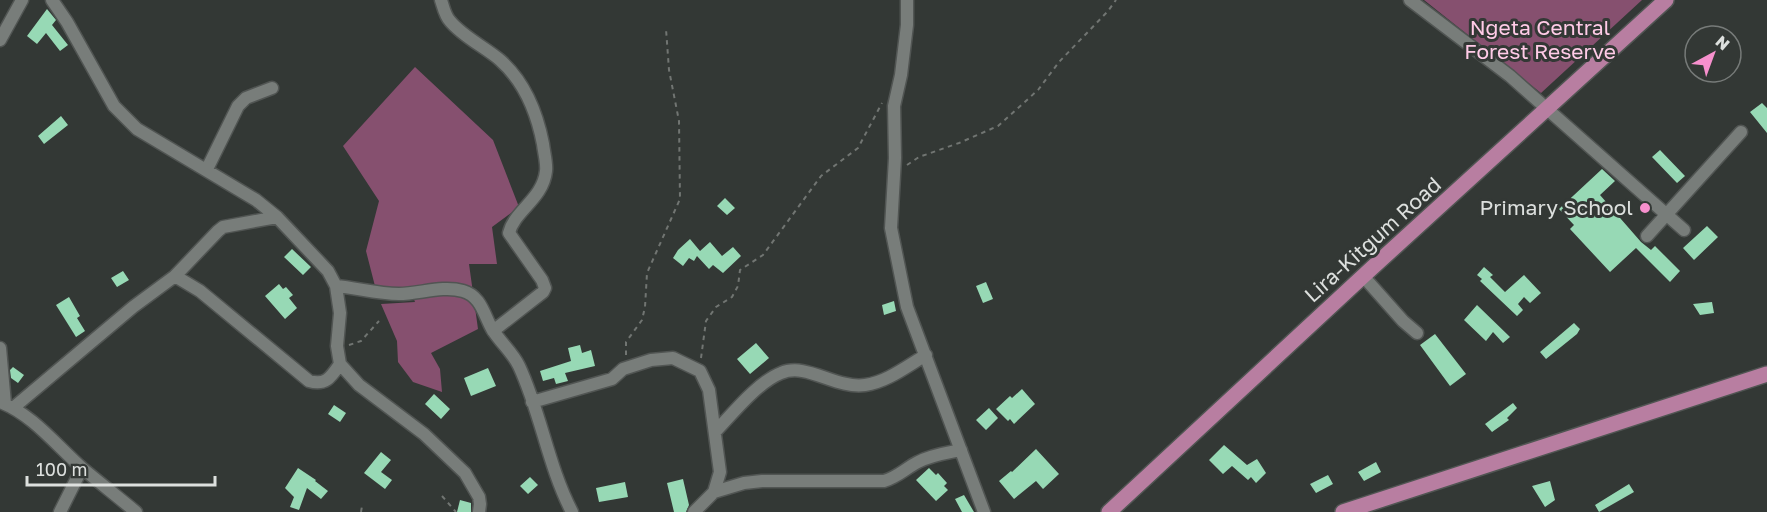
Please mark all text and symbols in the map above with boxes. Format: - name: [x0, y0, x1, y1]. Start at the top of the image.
- park label: Ngeta Central Forest Reserve: [1464, 14, 1616, 64]
- north arrow: [1683, 24, 1743, 84]
- text: N: [1712, 31, 1734, 54]
- street label: Lira-Kitgum Road: [1299, 171, 1446, 307]
- place label: Primary School: [1479, 194, 1633, 220]
- marker: Primary School: [1638, 201, 1652, 215]
- scale bar: [27, 449, 214, 487]
- text: 100 m: [36, 458, 87, 480]

